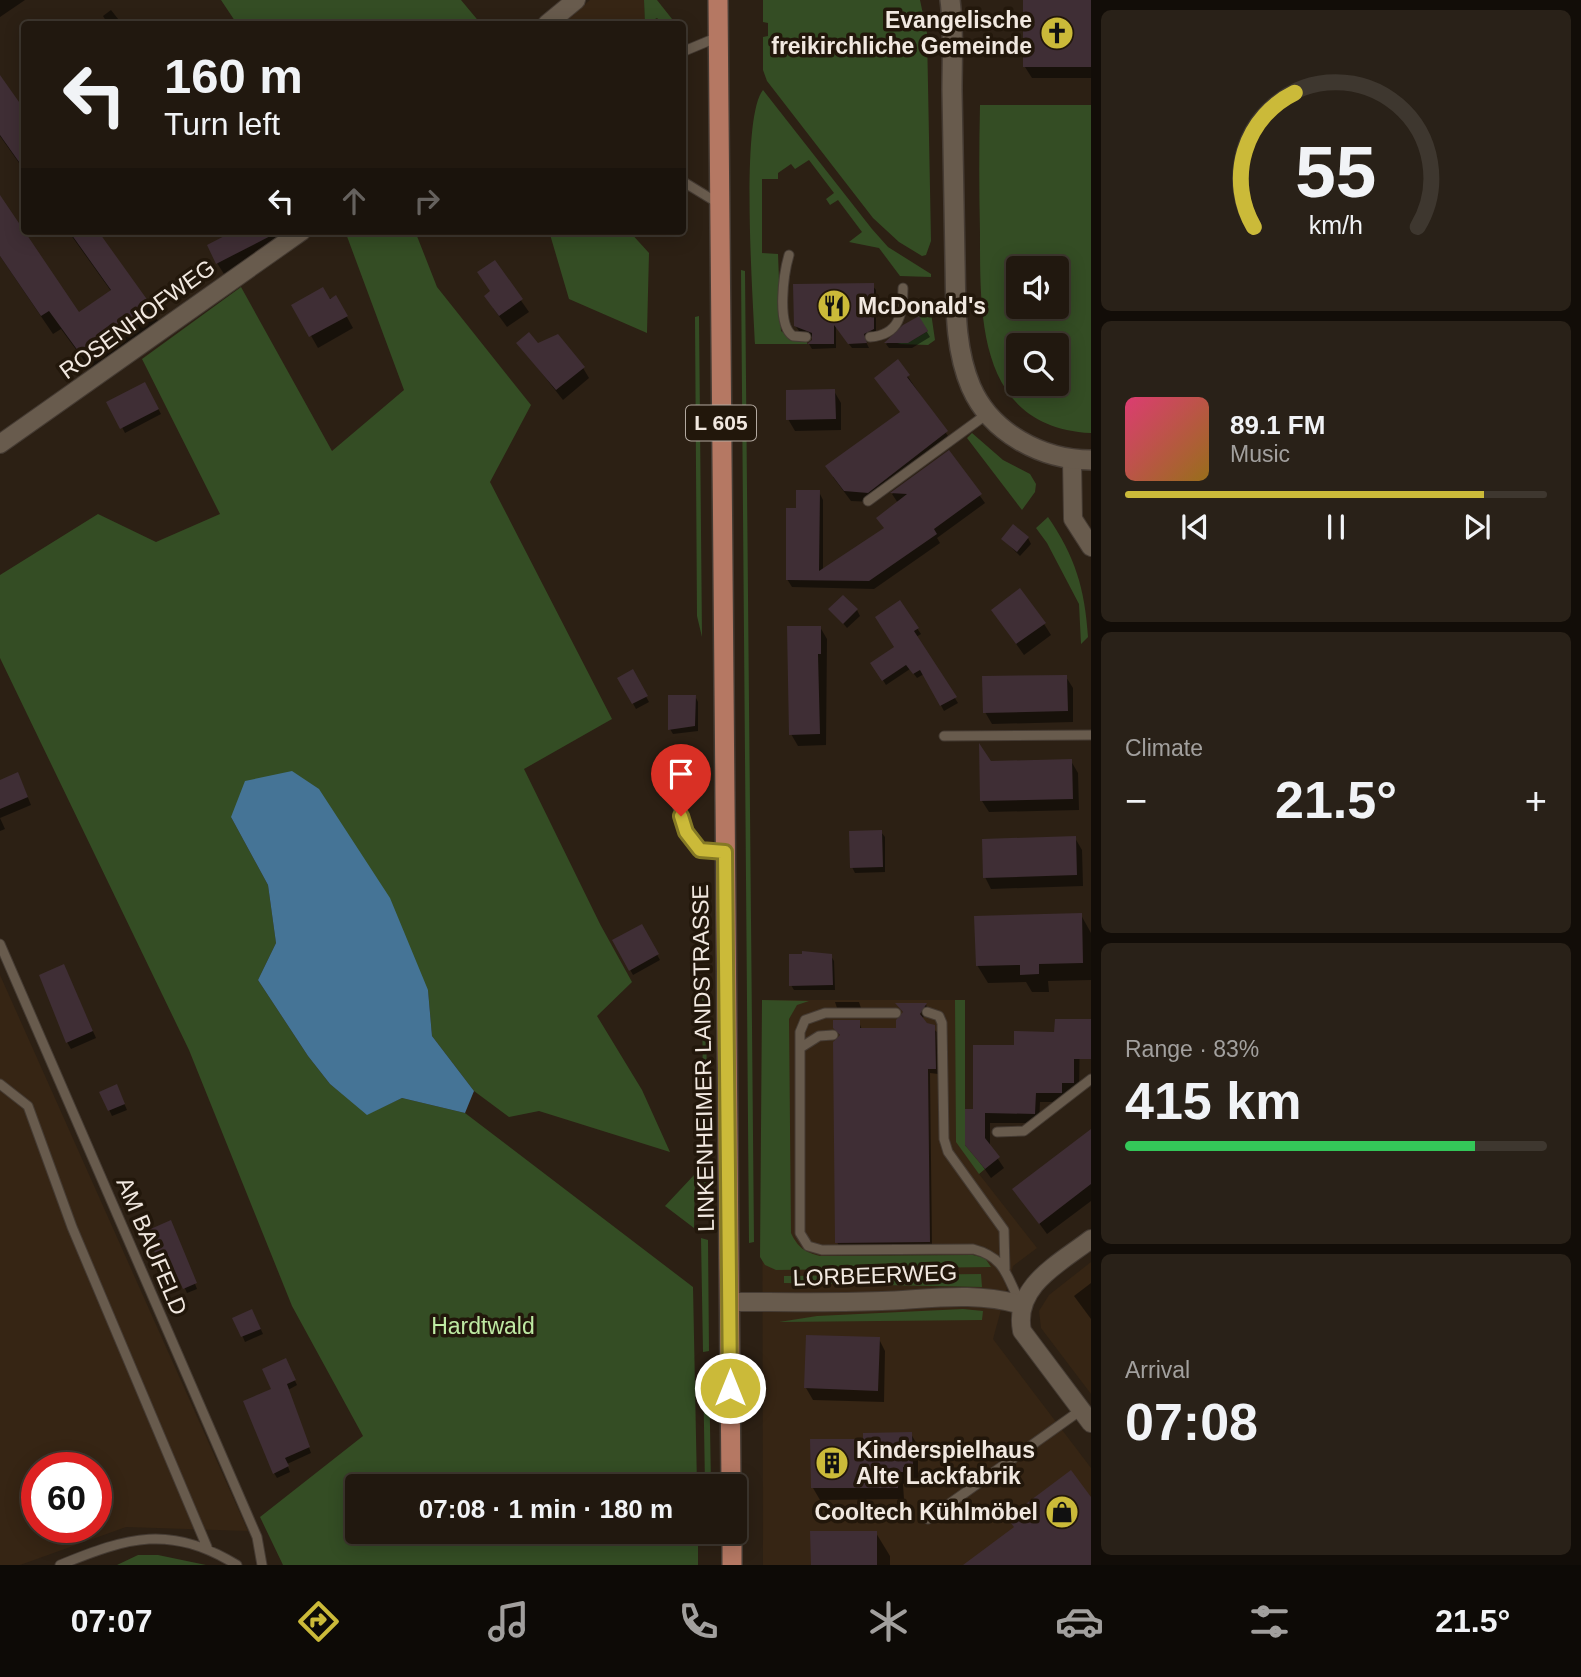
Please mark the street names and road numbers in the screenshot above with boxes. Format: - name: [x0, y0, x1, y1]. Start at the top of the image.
- street label: ROSENHOFWEG: [54, 254, 220, 384]
- road number: L 605: [686, 406, 756, 440]
- street label: LINKENHEIMER LANDSTRASSE: [687, 884, 719, 1232]
- street label: AM BAUFELD: [111, 1173, 193, 1319]
- street label: LORBEERWEG: [792, 1259, 958, 1291]

